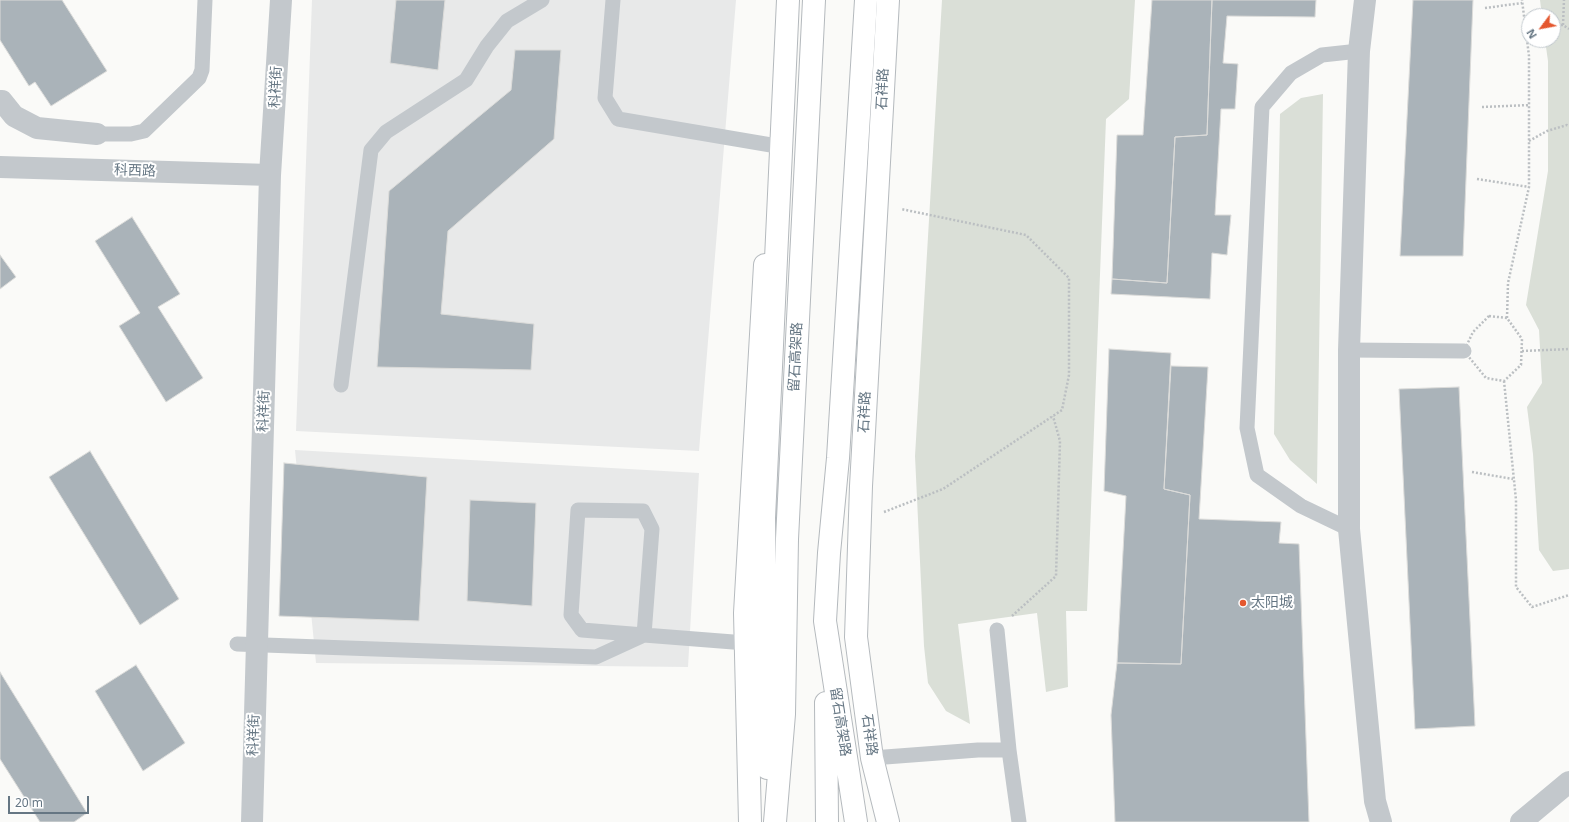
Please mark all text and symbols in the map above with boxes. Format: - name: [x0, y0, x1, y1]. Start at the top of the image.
- north arrow: [1521, 8, 1561, 48]
- text: N: [1523, 26, 1540, 42]
- street label: 科祥街: [267, 66, 285, 108]
- street label: 石祥路: [874, 68, 892, 110]
- street label: 科西路: [114, 162, 156, 180]
- street label: 留石高架路: [786, 322, 806, 392]
- street label: 科祥街: [255, 390, 273, 432]
- street label: 石祥路: [856, 391, 874, 433]
- place label: 太阳城: [1251, 595, 1293, 611]
- marker: 太阳城: [1238, 598, 1248, 608]
- street label: 留石高架路: [826, 686, 854, 758]
- street label: 石祥路: [858, 713, 880, 757]
- street label: 科祥街: [245, 714, 263, 756]
- scale bar: [10, 788, 91, 814]
- text: 20 m: [15, 794, 43, 811]

